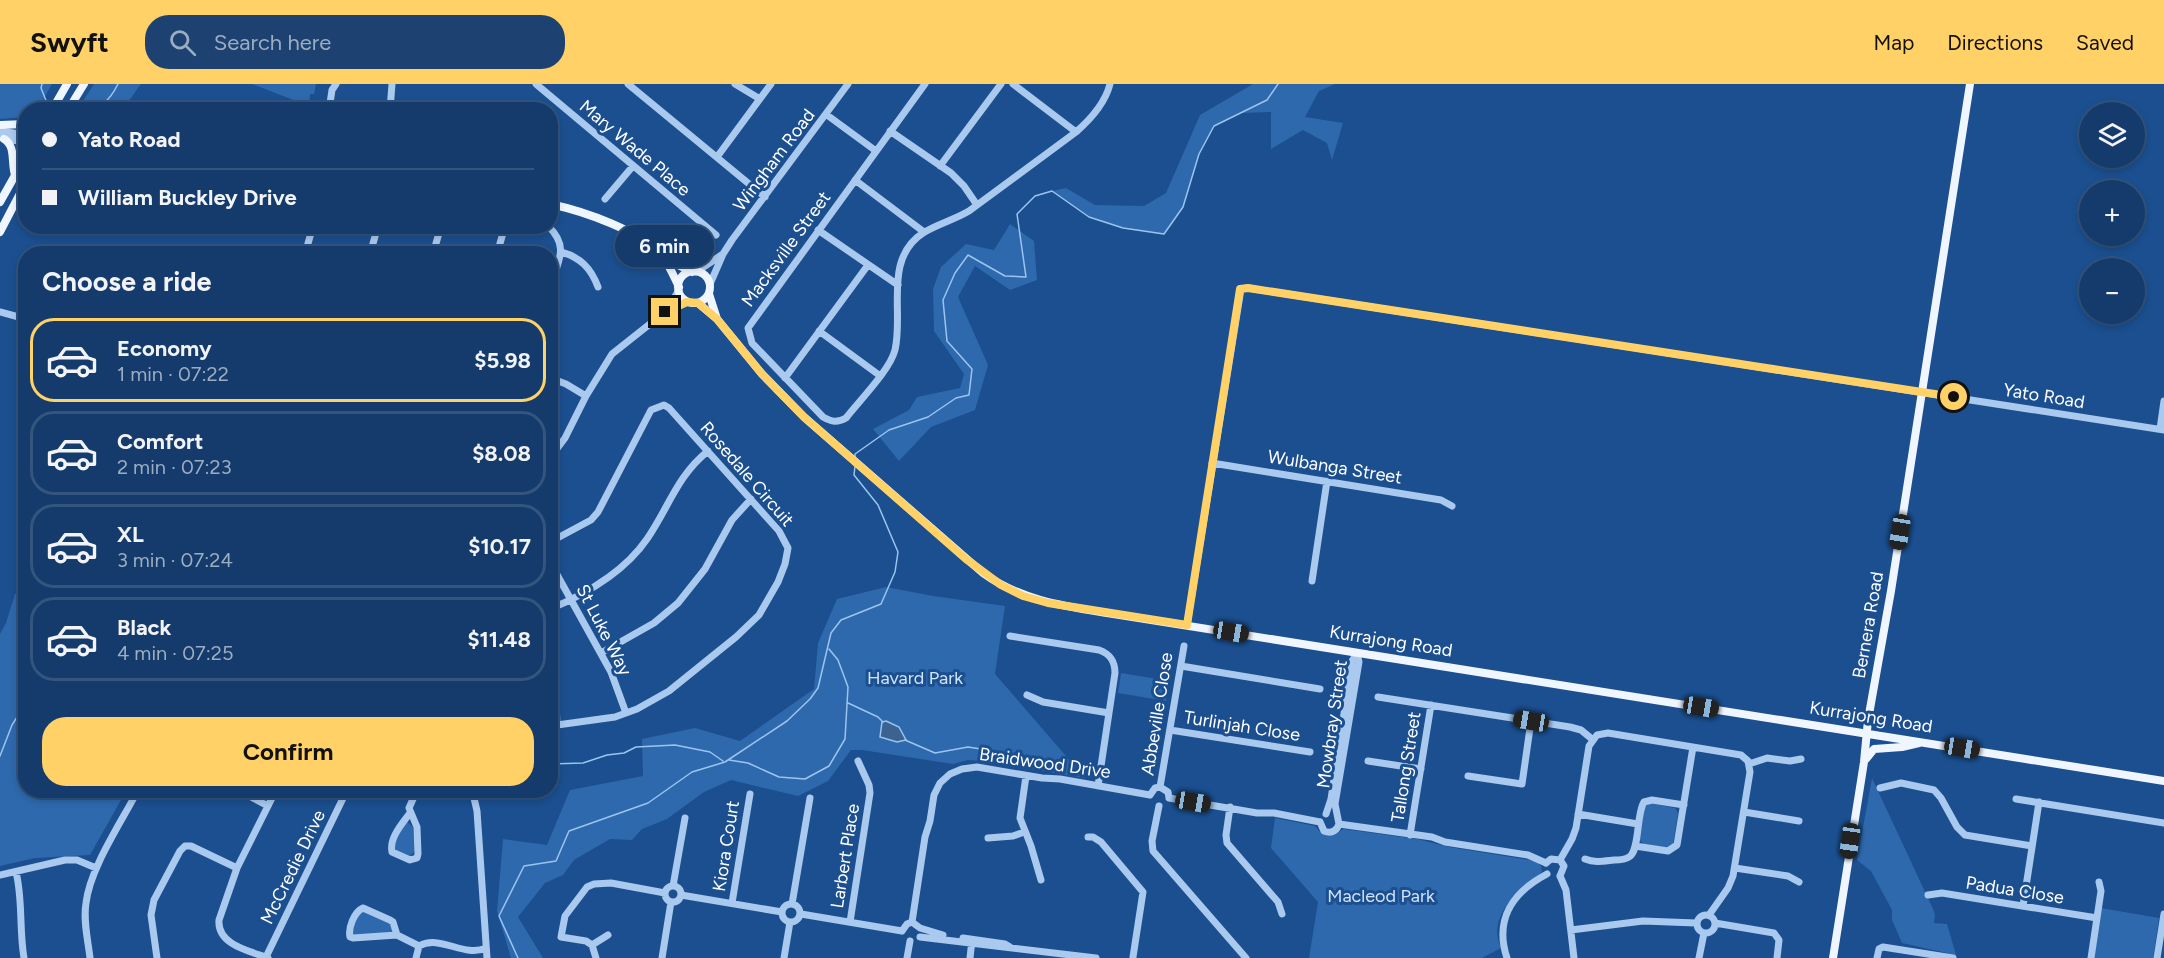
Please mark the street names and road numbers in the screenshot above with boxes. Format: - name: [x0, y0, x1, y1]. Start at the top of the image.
- street label: Mary Wade Place: [575, 95, 695, 201]
- street label: Wingham Road: [728, 104, 820, 216]
- street label: Macksville Street: [737, 187, 835, 311]
- street label: Yato Road: [2002, 379, 2086, 413]
- street label: Rosedale Circuit: [695, 417, 799, 531]
- street label: Wulbanga Street: [1266, 446, 1404, 488]
- street label: Bernera Road: [1848, 570, 1888, 680]
- street label: St Luke Way: [572, 581, 637, 680]
- street label: Kurrajong Road: [1328, 620, 1454, 662]
- street label: Abbeville Close: [1136, 651, 1178, 777]
- street label: Mowbray Street: [1312, 658, 1352, 790]
- street label: Kurrajong Road: [1808, 696, 1934, 738]
- street label: Turlinjah Close: [1182, 706, 1302, 746]
- street label: Tallong Street: [1386, 710, 1426, 824]
- street label: Braidwood Drive: [978, 743, 1112, 783]
- street label: Kiora Court: [708, 799, 744, 893]
- street label: Larbert Place: [826, 802, 864, 910]
- street label: McCredie Drive: [256, 806, 330, 928]
- street label: Padua Close: [1964, 871, 2066, 909]

